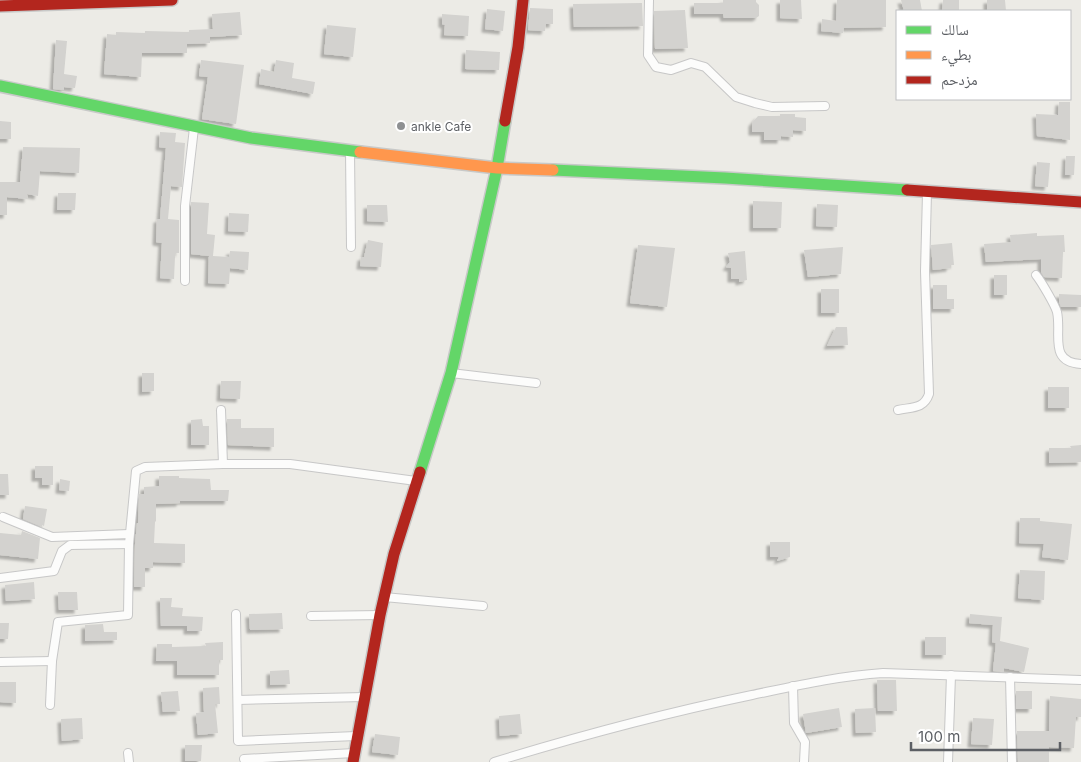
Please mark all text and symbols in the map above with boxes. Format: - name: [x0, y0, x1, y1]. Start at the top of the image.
- legend: [896, 10, 1071, 100]
- text: سالك: [941, 20, 969, 39]
- text: بطيء: [941, 45, 971, 67]
- text: مزدحم: [941, 70, 978, 90]
- place label: ankle Cafe: [411, 119, 471, 134]
- marker: ankle Cafe: [395, 120, 407, 132]
- scale bar: [911, 720, 1060, 752]
- text: 100 m: [918, 727, 960, 746]

